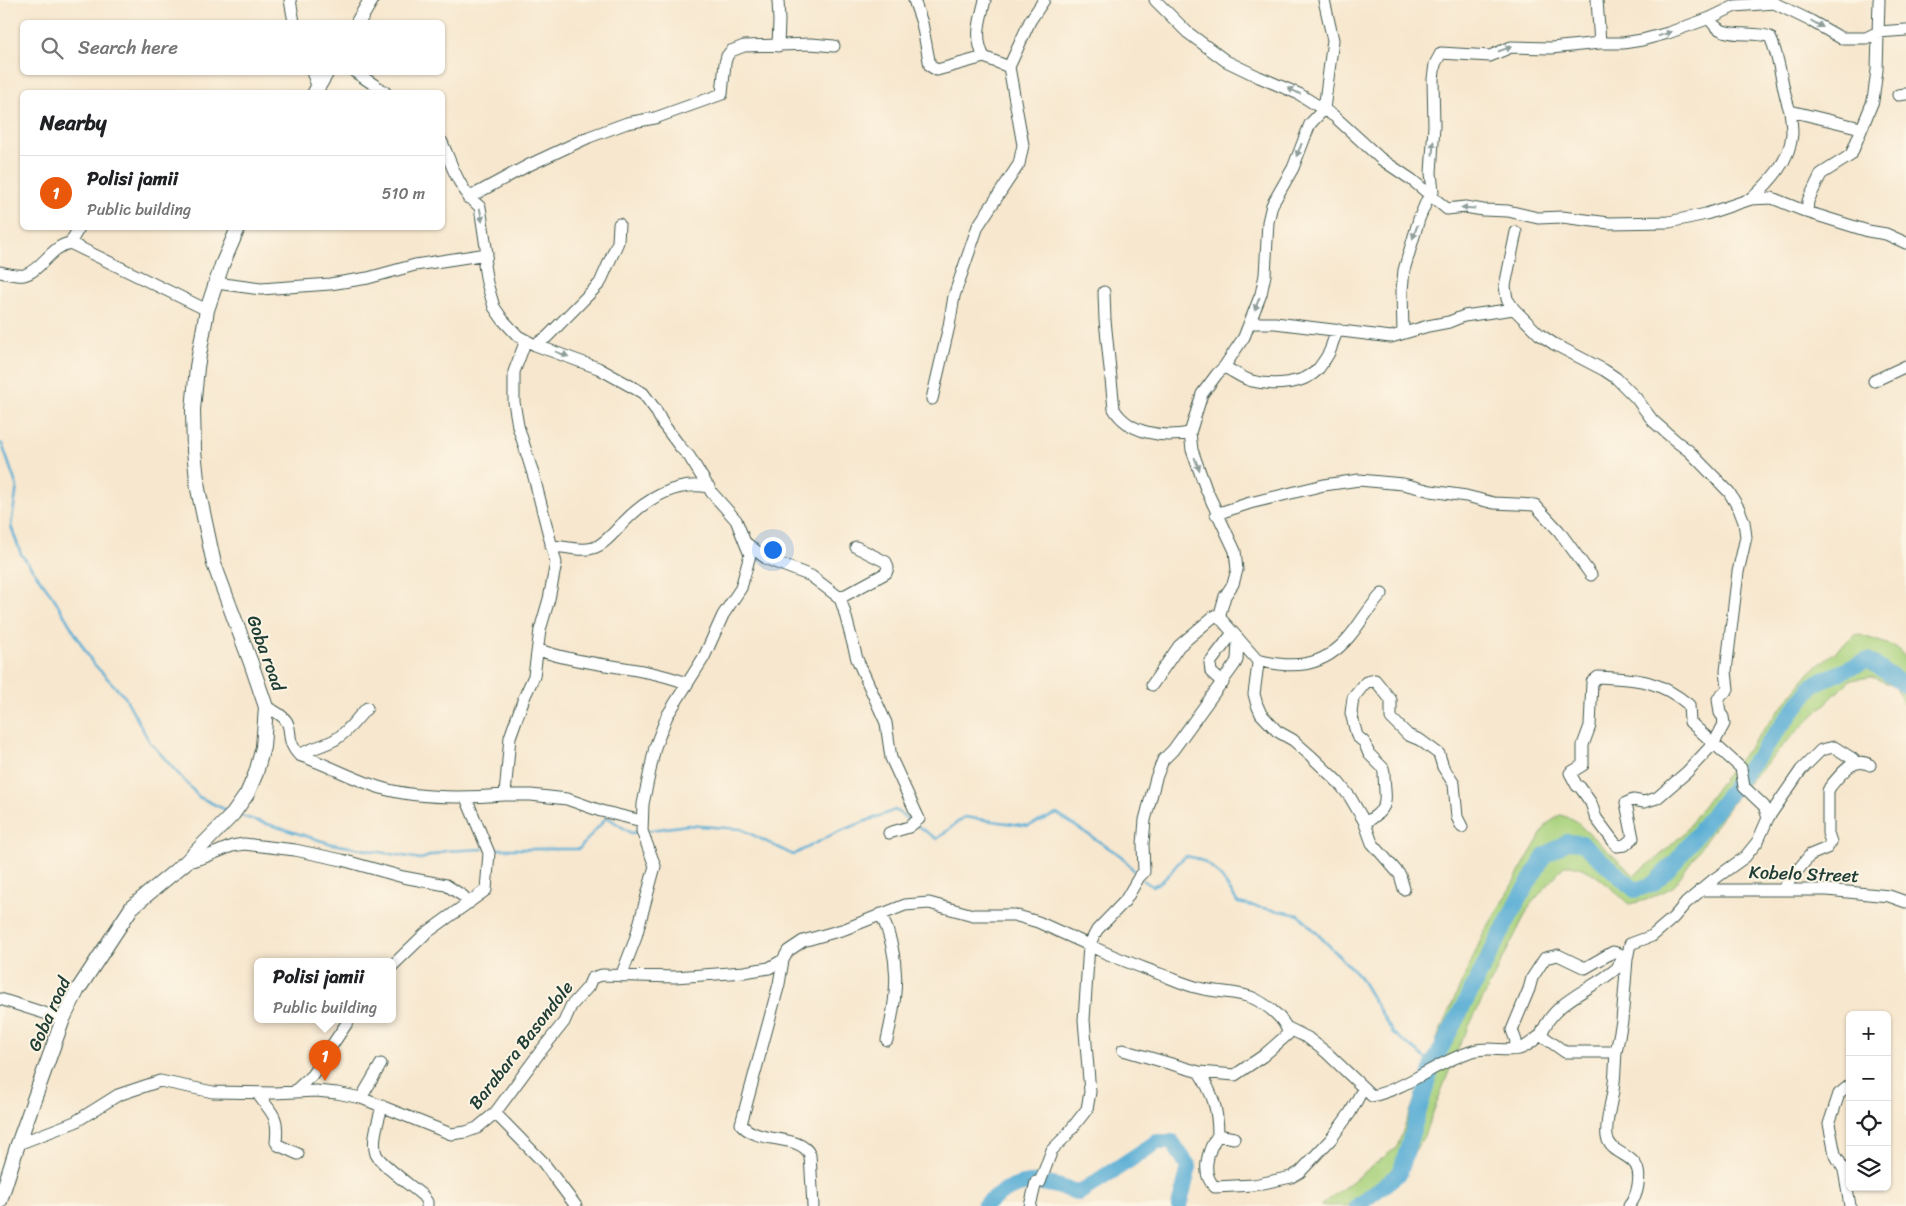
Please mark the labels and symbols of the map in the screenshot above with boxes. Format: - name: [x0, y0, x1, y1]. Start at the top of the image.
- one-way arrow: [1811, 20, 1824, 29]
- one-way arrow: [1658, 29, 1673, 37]
- one-way arrow: [1498, 45, 1513, 53]
- one-way arrow: [1287, 87, 1301, 95]
- one-way arrow: [1429, 140, 1437, 156]
- one-way arrow: [1295, 142, 1302, 157]
- one-way arrow: [1460, 203, 1476, 211]
- one-way arrow: [477, 207, 485, 223]
- one-way arrow: [1411, 225, 1419, 240]
- one-way arrow: [1253, 297, 1261, 312]
- one-way arrow: [555, 350, 570, 358]
- one-way arrow: [1194, 457, 1202, 471]
- your location: [760, 537, 786, 563]
- street label: Goba road: [237, 611, 295, 697]
- street label: Kobelo Street: [1748, 856, 1860, 892]
- street label: Goba road: [18, 970, 80, 1056]
- street label: Barabara Basondole: [460, 973, 582, 1117]
- pin: 1: [309, 1040, 341, 1081]

